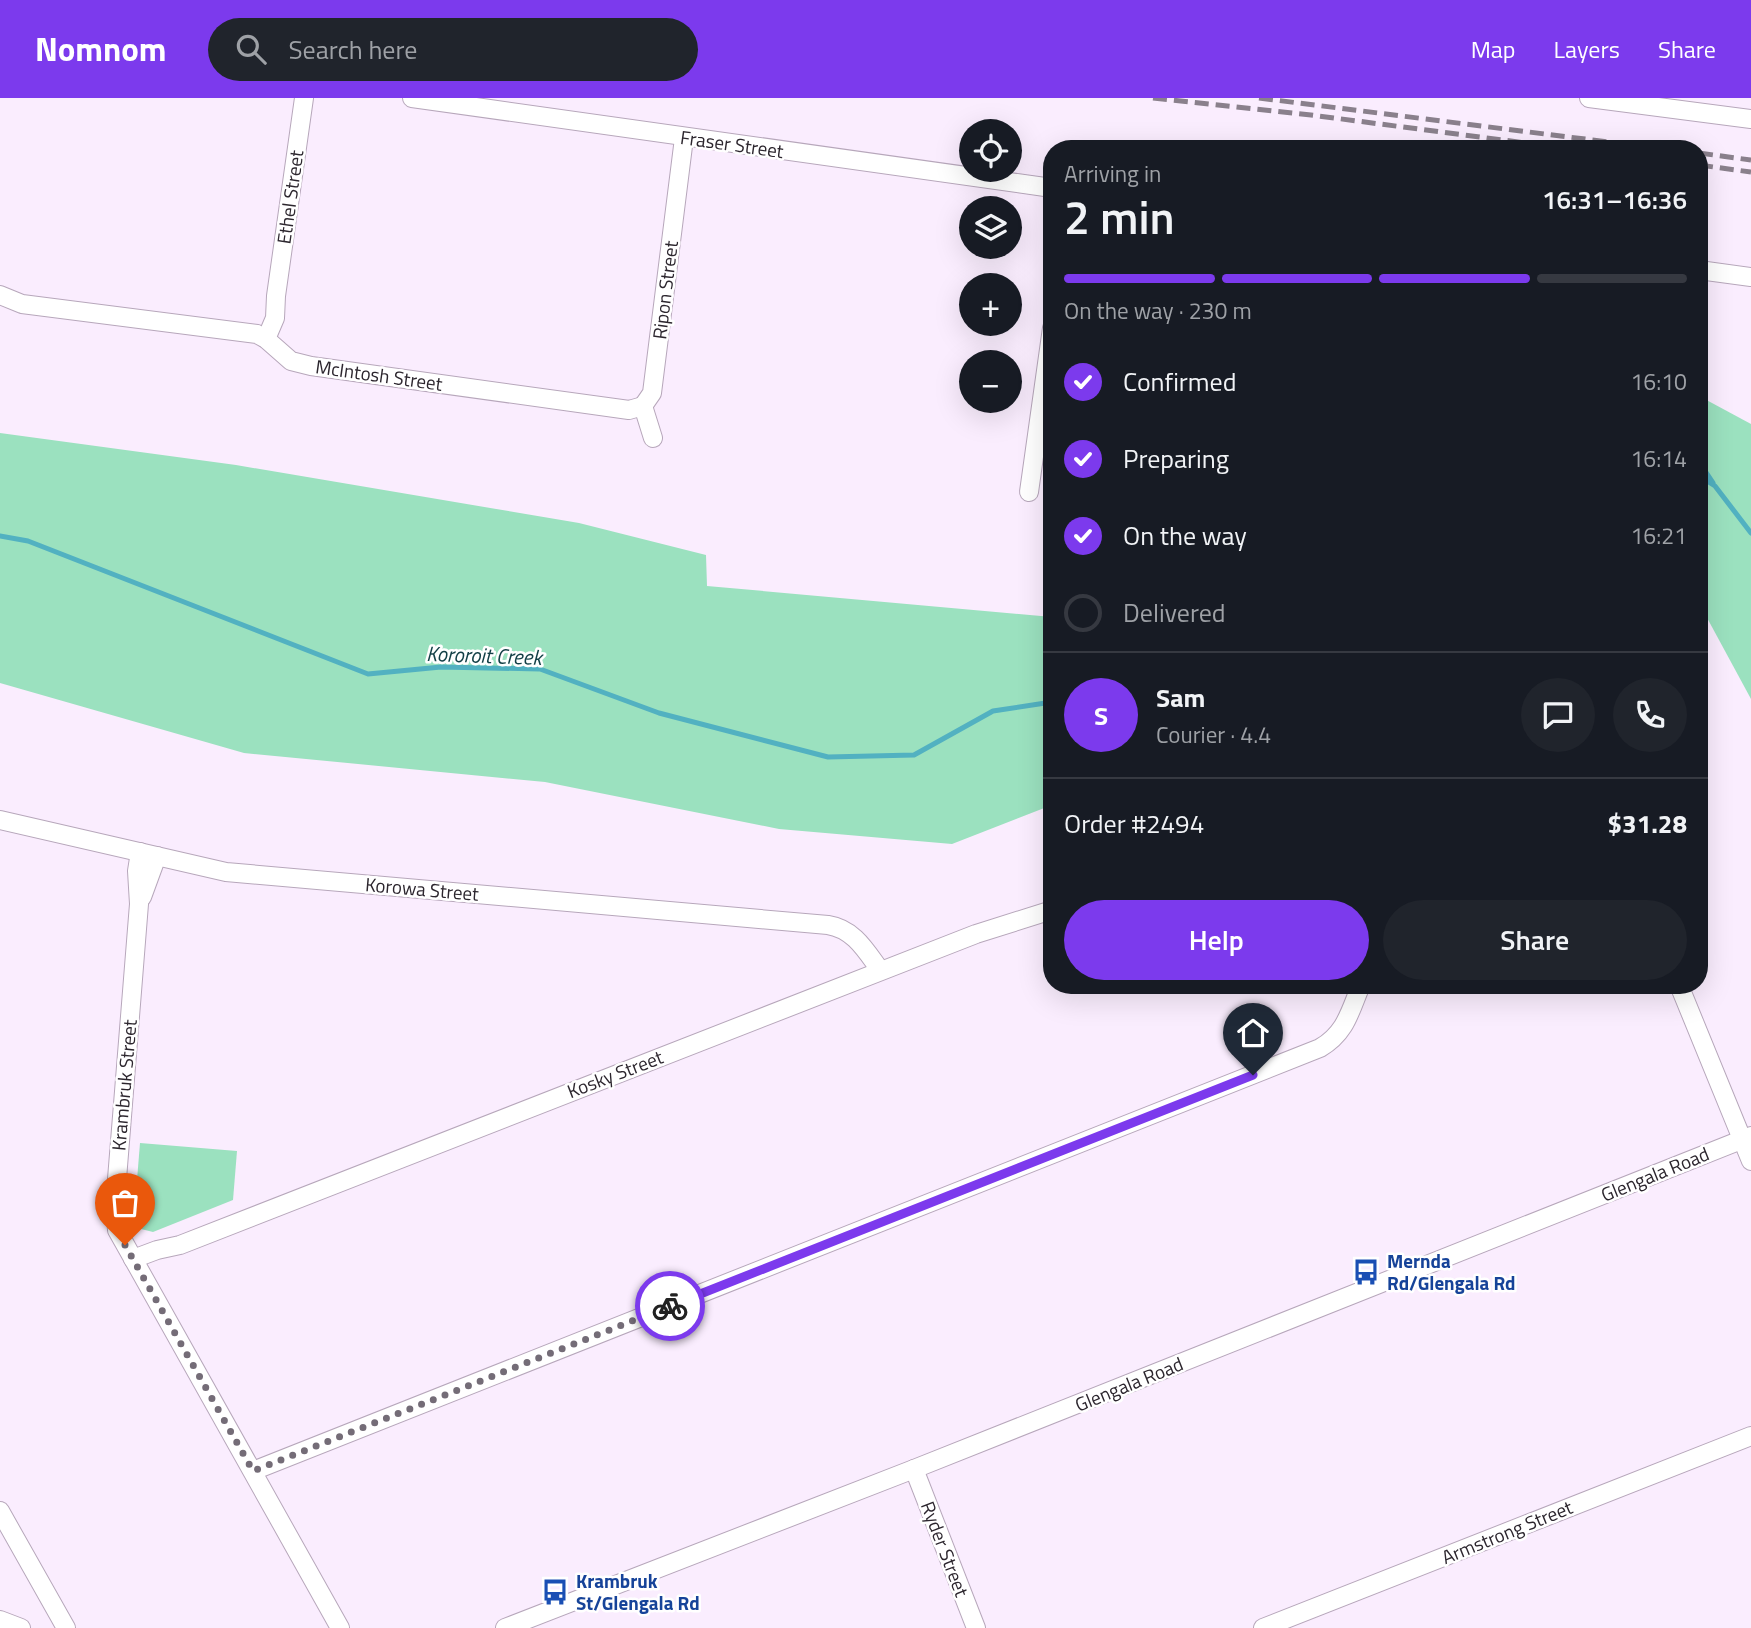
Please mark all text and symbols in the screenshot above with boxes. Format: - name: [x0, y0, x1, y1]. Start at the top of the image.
- search box: [208, 18, 698, 81]
- text: Nomnom: [35, 24, 166, 74]
- icon: search: [232, 30, 270, 68]
- text: Search here: [288, 30, 417, 69]
- text: Map: [1471, 31, 1516, 67]
- text: Layers: [1554, 31, 1620, 67]
- text: Share: [1658, 31, 1716, 67]
- map controls: [959, 119, 1022, 413]
- button: locate: [959, 119, 1022, 182]
- street label: Fraser Street: [679, 122, 786, 165]
- street label: Ethel Street: [269, 148, 310, 246]
- text: Arriving in: [1064, 156, 1161, 191]
- text: 16:31–16:36: [1542, 180, 1687, 219]
- text: 2 min: [1064, 182, 1175, 252]
- button: layers: [959, 196, 1022, 259]
- street label: Ripon Street: [644, 239, 685, 341]
- button: +: [959, 273, 1022, 336]
- text: On the way · 230 m: [1064, 293, 1252, 328]
- button: −: [959, 350, 1022, 413]
- street label: McIntosh Street: [314, 351, 445, 398]
- text: Confirmed: [1123, 362, 1237, 401]
- icon: check: [1064, 363, 1102, 401]
- text: 16:10: [1630, 364, 1687, 399]
- text: Preparing: [1123, 439, 1229, 478]
- icon: check: [1064, 440, 1102, 478]
- text: 16:14: [1630, 441, 1687, 476]
- text: On the way: [1123, 516, 1247, 555]
- icon: check: [1064, 517, 1102, 555]
- text: 16:21: [1630, 518, 1687, 553]
- text: Delivered: [1123, 593, 1226, 632]
- water label: Kororoit Creek: [426, 637, 545, 673]
- text: Sam: [1156, 678, 1205, 717]
- button: chat: [1521, 678, 1595, 752]
- button: phone: [1613, 678, 1687, 752]
- text: S: [1094, 696, 1108, 735]
- text: Courier · 4.4: [1156, 717, 1271, 752]
- text: Order #2494: [1064, 804, 1204, 843]
- text: $31.28: [1608, 804, 1687, 843]
- street label: Korowa Street: [364, 869, 480, 908]
- button: Help: [1064, 900, 1369, 980]
- button: Share: [1383, 900, 1687, 980]
- pin: [1223, 1003, 1283, 1075]
- icon: home: [1234, 1014, 1272, 1052]
- street label: Krambruk Street: [103, 1018, 144, 1152]
- street label: Kosky Street: [563, 1042, 667, 1105]
- street label: Glengala Road: [1596, 1139, 1713, 1208]
- pin: [95, 1173, 155, 1245]
- icon: bag: [106, 1184, 144, 1222]
- place label: Mernda Rd/Glengala Rd: [1387, 1246, 1516, 1297]
- bus stop icon: Mernda Rd/Glengala Rd: [1351, 1257, 1381, 1287]
- courier: [635, 1271, 705, 1341]
- icon: bike: [651, 1287, 689, 1325]
- street label: Glengala Road: [1070, 1349, 1187, 1418]
- street label: Armstrong Street: [1437, 1492, 1577, 1571]
- street label: Ryder Street: [914, 1497, 977, 1601]
- place label: Krambruk St/Glengala Rd: [576, 1566, 700, 1617]
- bus stop icon: Krambruk St/Glengala Rd: [540, 1577, 570, 1607]

